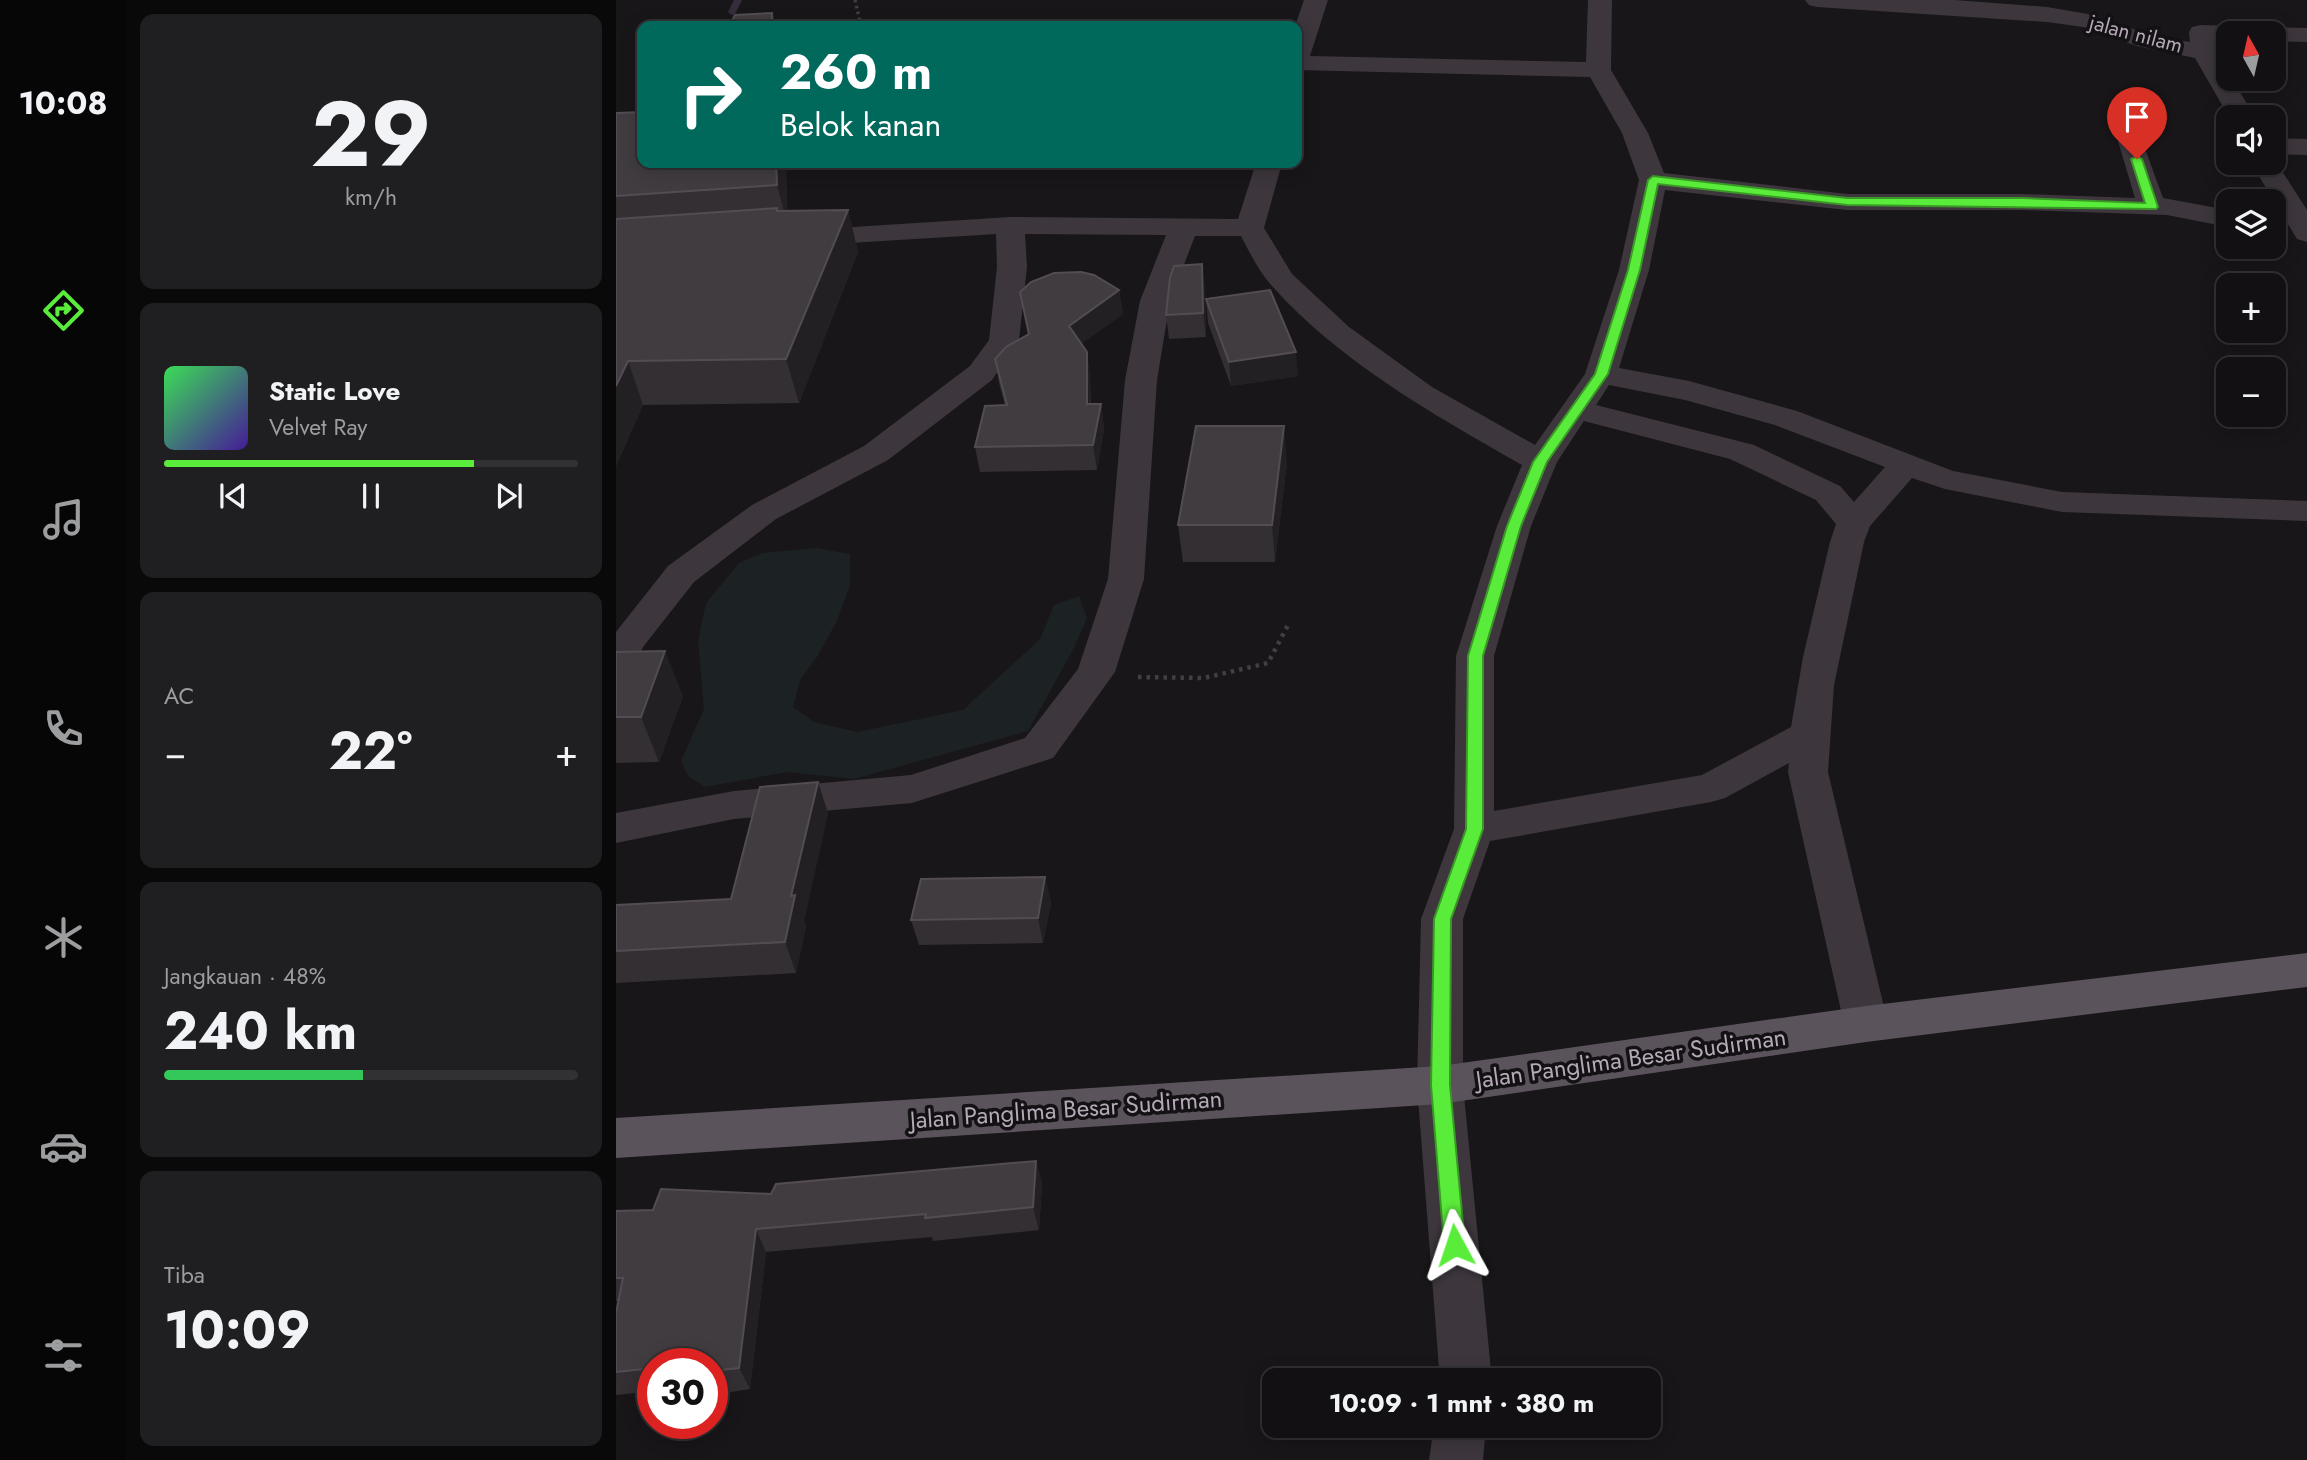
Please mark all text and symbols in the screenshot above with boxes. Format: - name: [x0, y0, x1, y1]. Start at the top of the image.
- street label: jalan nilam: [2084, 7, 2186, 61]
- north arrow: [2216, 21, 2286, 91]
- map controls: [2216, 21, 2286, 427]
- text: 260 m: [780, 37, 932, 107]
- icon: right: [665, 49, 756, 140]
- text: 29: [311, 69, 431, 200]
- text: 10:08: [18, 80, 108, 126]
- pin: [2107, 87, 2167, 159]
- icon: arrive: [2118, 98, 2156, 136]
- text: Belok kanan: [780, 102, 941, 148]
- button: sound: [2216, 105, 2286, 175]
- text: km/h: [345, 180, 397, 214]
- button: layers: [2216, 189, 2286, 259]
- button: +: [2216, 273, 2286, 343]
- icon: directions: [39, 286, 88, 335]
- button: −: [2216, 357, 2286, 427]
- text: Static Love: [269, 372, 401, 410]
- text: Velvet Ray: [269, 410, 367, 444]
- icon: previous: [214, 477, 252, 515]
- icon: pause: [352, 477, 390, 515]
- icon: next: [490, 477, 528, 515]
- icon: music: [39, 495, 88, 544]
- text: AC: [164, 679, 194, 713]
- icon: phone: [39, 704, 88, 753]
- text: 22°: [329, 713, 412, 789]
- text: −: [164, 725, 186, 780]
- text: +: [555, 725, 578, 780]
- icon: climate: [39, 913, 88, 962]
- text: Jangkauan · 48%: [164, 959, 326, 993]
- text: 240 km: [164, 993, 357, 1069]
- street label: Jalan Panglima Besar Sudirman: [1471, 1019, 1788, 1098]
- street label: Jalan Panglima Besar Sudirman: [906, 1081, 1223, 1138]
- icon: car: [39, 1122, 88, 1171]
- position arrow: [1418, 1208, 1492, 1282]
- text: Tiba: [164, 1258, 205, 1292]
- text: 10:09: [164, 1292, 311, 1368]
- icon: filters: [39, 1331, 88, 1380]
- speed limit sign: 30: [637, 1348, 728, 1439]
- text: 10:09 · 1 mnt · 380 m: [1329, 1384, 1594, 1422]

